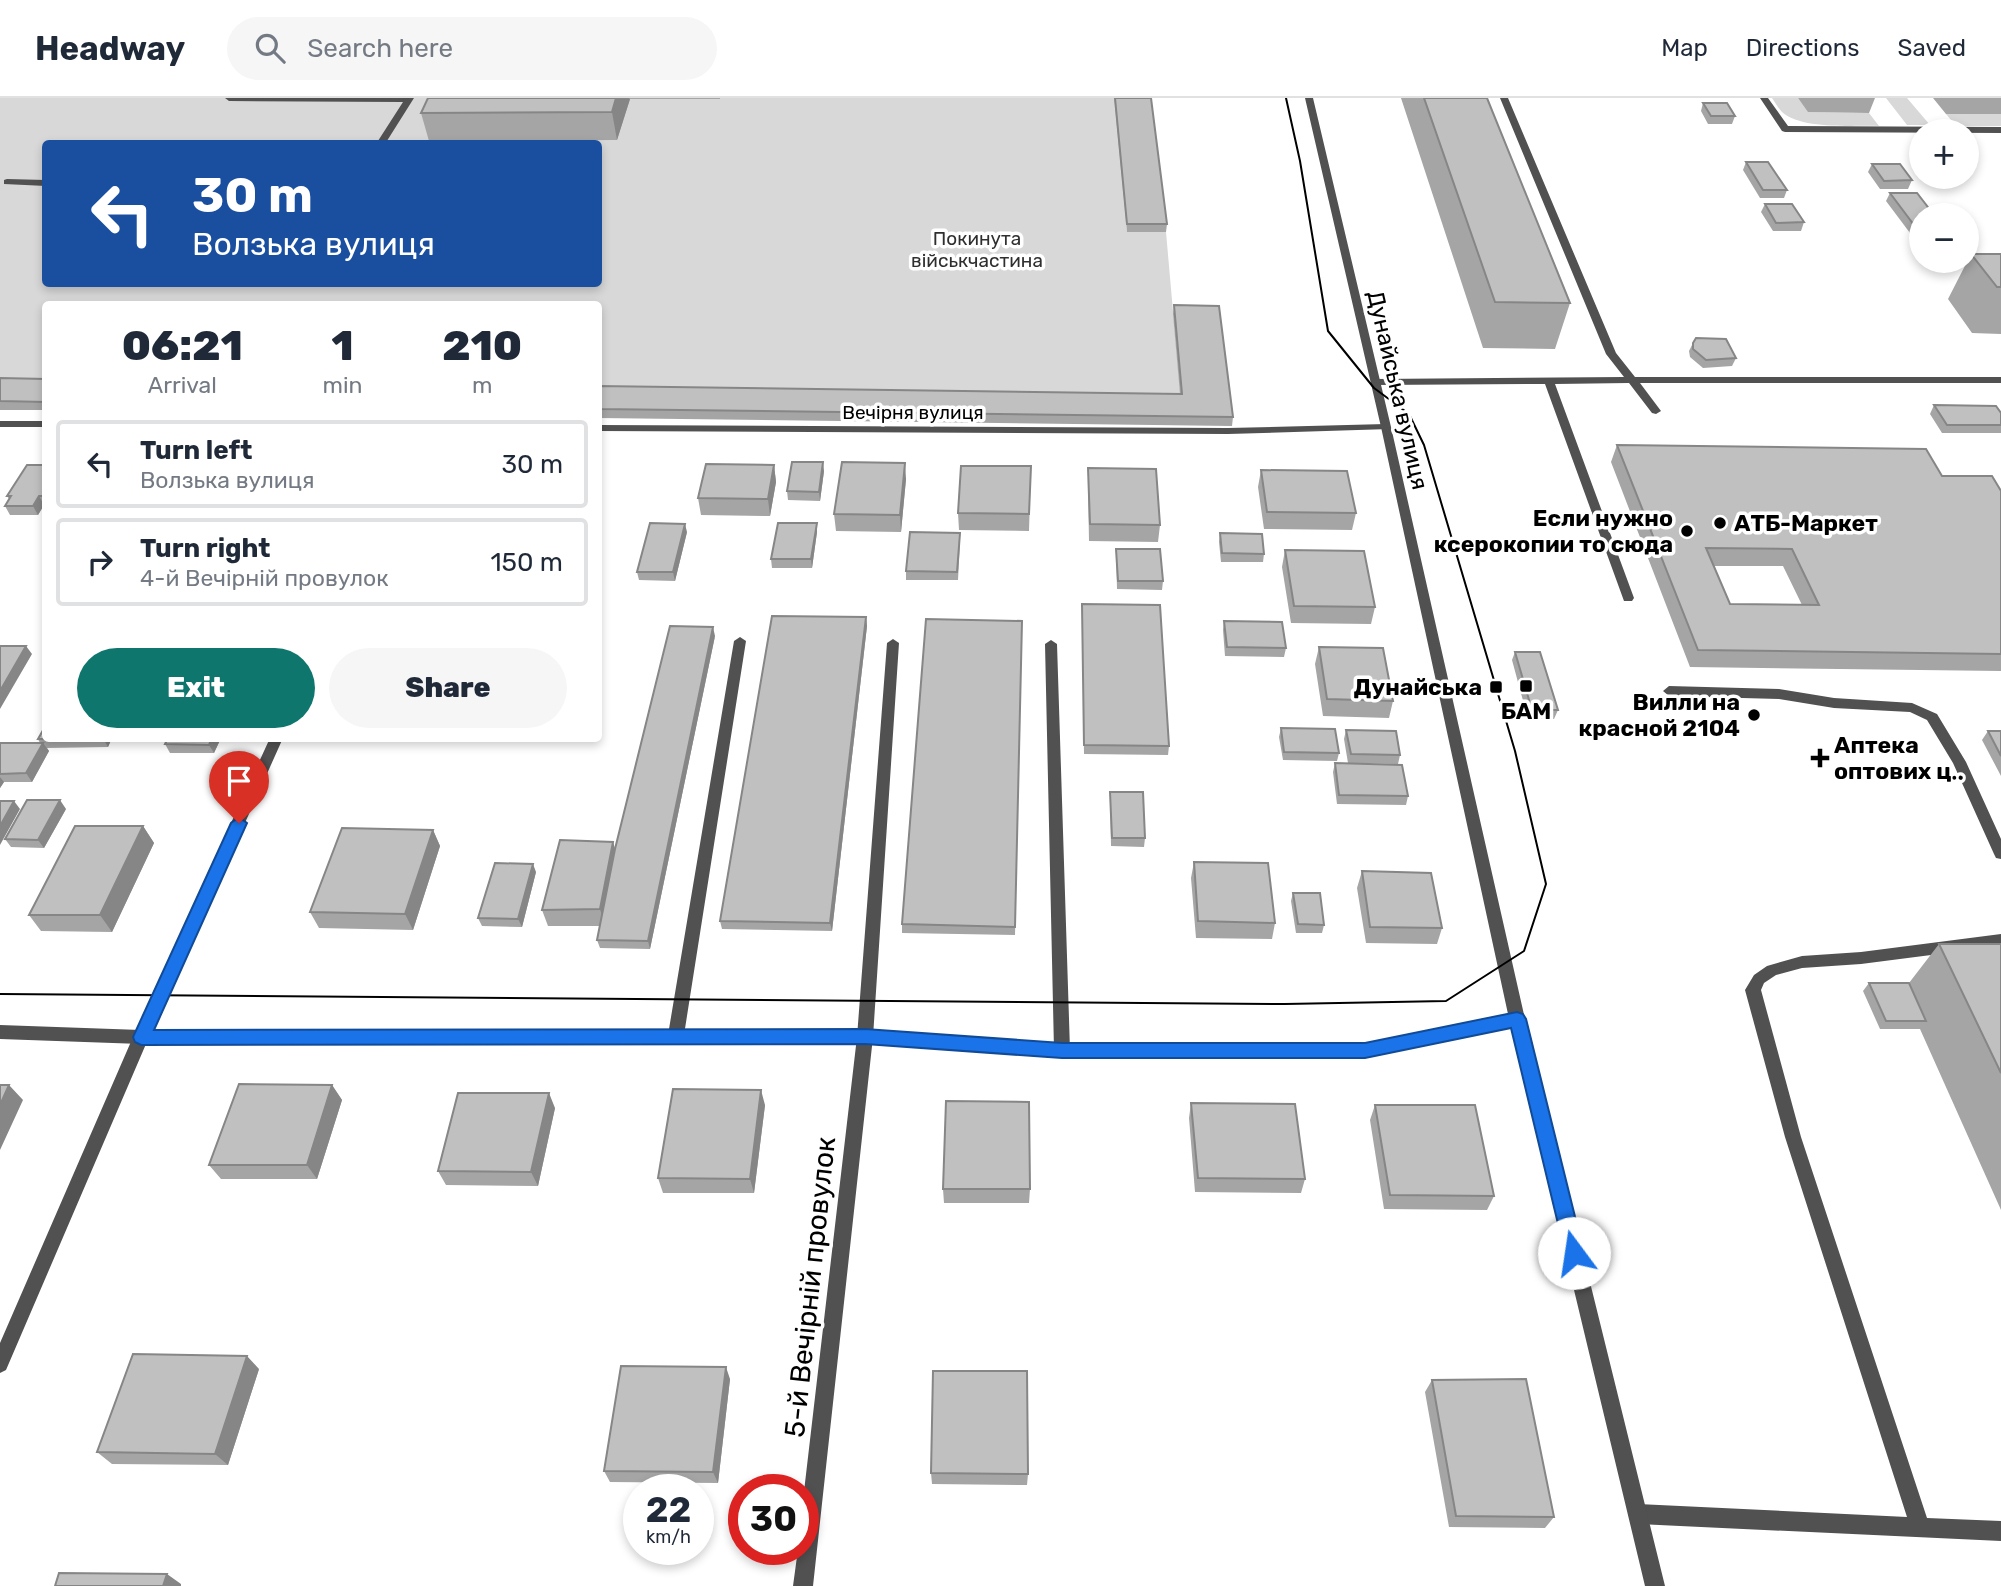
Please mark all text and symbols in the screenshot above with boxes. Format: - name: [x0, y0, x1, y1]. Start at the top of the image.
- search box: [227, 17, 717, 80]
- text: Headway: [35, 29, 185, 68]
- icon: search: [251, 29, 289, 67]
- text: Search here: [307, 33, 453, 64]
- text: Map: [1661, 34, 1708, 62]
- text: Directions: [1746, 34, 1859, 62]
- text: Saved: [1897, 34, 1966, 62]
- map controls: [1909, 119, 1979, 273]
- button: +: [1909, 119, 1979, 189]
- text: 30 m: [192, 166, 313, 224]
- icon: left: [77, 168, 168, 259]
- button: −: [1909, 203, 1979, 273]
- text: Волзька вулиця: [192, 225, 435, 263]
- park label: Покинута військчастина: [911, 227, 1043, 272]
- street label: Дунайська вулиця: [1361, 288, 1435, 492]
- text: 06:21: [122, 321, 243, 371]
- text: 1: [331, 321, 354, 371]
- text: 210: [442, 321, 522, 371]
- text: Arrival: [148, 371, 217, 399]
- text: min: [323, 371, 363, 399]
- text: m: [472, 371, 492, 399]
- street label: Вечірня вулиця: [842, 401, 984, 424]
- text: Turn left: [140, 435, 252, 466]
- icon: left: [81, 445, 119, 483]
- text: 30 m: [501, 449, 563, 480]
- text: Волзька вулиця: [140, 466, 315, 494]
- place label: Если нужно ксерокопии то сюда: [1434, 504, 1673, 558]
- place label: АТБ-Маркет: [1734, 509, 1878, 537]
- marker: АТБ-Маркет: [1712, 515, 1728, 531]
- marker: Если нужно ксерокопии то сюда: [1679, 523, 1695, 539]
- text: Turn right: [140, 533, 270, 564]
- icon: right: [81, 543, 119, 581]
- text: 150 m: [490, 547, 563, 578]
- text: 4-й Вечірній провулок: [140, 564, 389, 592]
- button: Exit: [77, 648, 315, 728]
- button: Share: [329, 648, 567, 728]
- place label: Дунайська: [1354, 673, 1482, 701]
- marker: БАМ: [1518, 678, 1534, 694]
- marker: Дунайська: [1488, 679, 1504, 695]
- place label: Вилли на красной 2104: [1578, 688, 1740, 742]
- place label: БАМ: [1501, 697, 1551, 725]
- marker: Вилли на красной 2104: [1746, 707, 1762, 723]
- place label: Аптека оптових ц‥: [1834, 731, 1964, 785]
- marker: Аптека оптових ц‥: [1812, 750, 1828, 766]
- pin: [209, 751, 269, 823]
- icon: arrive: [220, 762, 258, 800]
- street label: 5-й Вечірній провулок: [778, 1135, 842, 1439]
- position arrow: [1537, 1216, 1611, 1290]
- speed limit sign: 30: [728, 1474, 819, 1565]
- text: 22: [646, 1489, 691, 1531]
- text: km/h: [646, 1526, 691, 1548]

